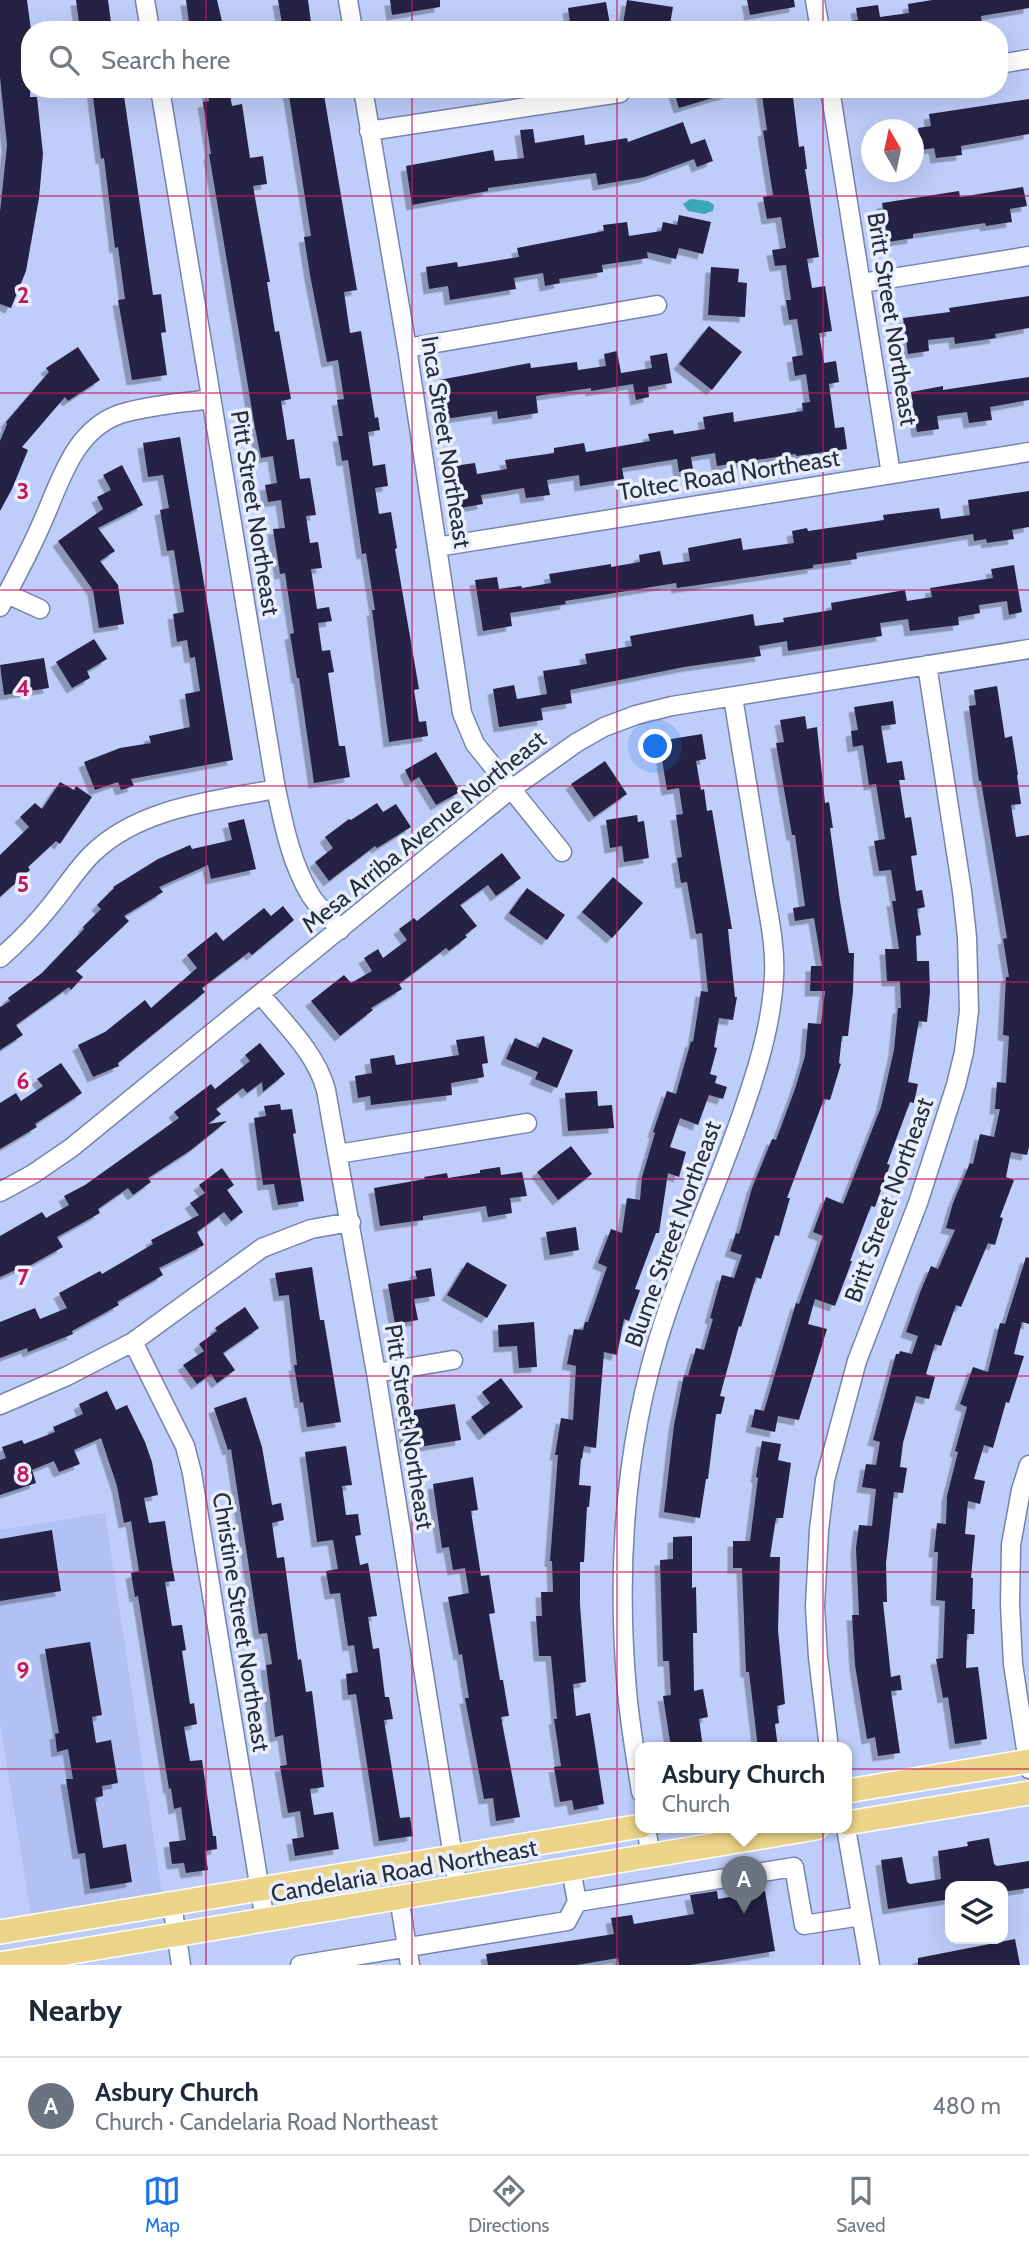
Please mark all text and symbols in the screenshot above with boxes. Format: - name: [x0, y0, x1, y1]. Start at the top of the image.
- search box: [21, 21, 1008, 98]
- icon: search: [45, 41, 83, 79]
- text: Search here: [101, 44, 230, 76]
- north arrow: [861, 119, 924, 182]
- street label: Britt Street Northeast: [861, 210, 924, 428]
- text: 2: [17, 281, 29, 309]
- street label: Inca Street Northeast: [415, 334, 478, 550]
- street label: Pitt Street Northeast: [225, 408, 286, 618]
- street label: Toltec Road Northeast: [616, 443, 842, 506]
- text: 3: [17, 477, 29, 505]
- text: 4: [16, 674, 30, 702]
- street label: Mesa Arriba Avenue Northeast: [296, 724, 551, 939]
- your location: [638, 729, 672, 763]
- text: 5: [17, 870, 29, 898]
- text: 6: [17, 1067, 29, 1095]
- street label: Britt Street Northeast: [838, 1093, 939, 1306]
- street label: Blume Street Northeast: [618, 1117, 727, 1351]
- text: 7: [17, 1263, 29, 1291]
- street label: Pitt Street Northeast: [379, 1322, 440, 1532]
- text: 8: [16, 1460, 30, 1488]
- street label: Christine Street Northeast: [207, 1490, 276, 1754]
- text: 9: [17, 1656, 29, 1684]
- popup: [635, 1742, 852, 1833]
- text: Asbury Church: [662, 1758, 825, 1790]
- text: Church: [662, 1790, 730, 1818]
- street label: Candelaria Road Northeast: [269, 1833, 539, 1908]
- pin: A: [721, 1856, 767, 1914]
- map controls: [945, 1881, 1008, 1944]
- button: layers: [945, 1881, 1008, 1944]
- text: Nearby: [28, 1992, 122, 2029]
- text: Asbury Church: [95, 2076, 259, 2108]
- text: A: [44, 2092, 58, 2120]
- text: 480 m: [932, 2092, 1001, 2120]
- text: Church · Candelaria Road Northeast: [95, 2108, 438, 2136]
- tab: Map: [143, 2172, 181, 2237]
- tab: Directions: [468, 2172, 549, 2237]
- tab: Saved: [836, 2172, 886, 2237]

